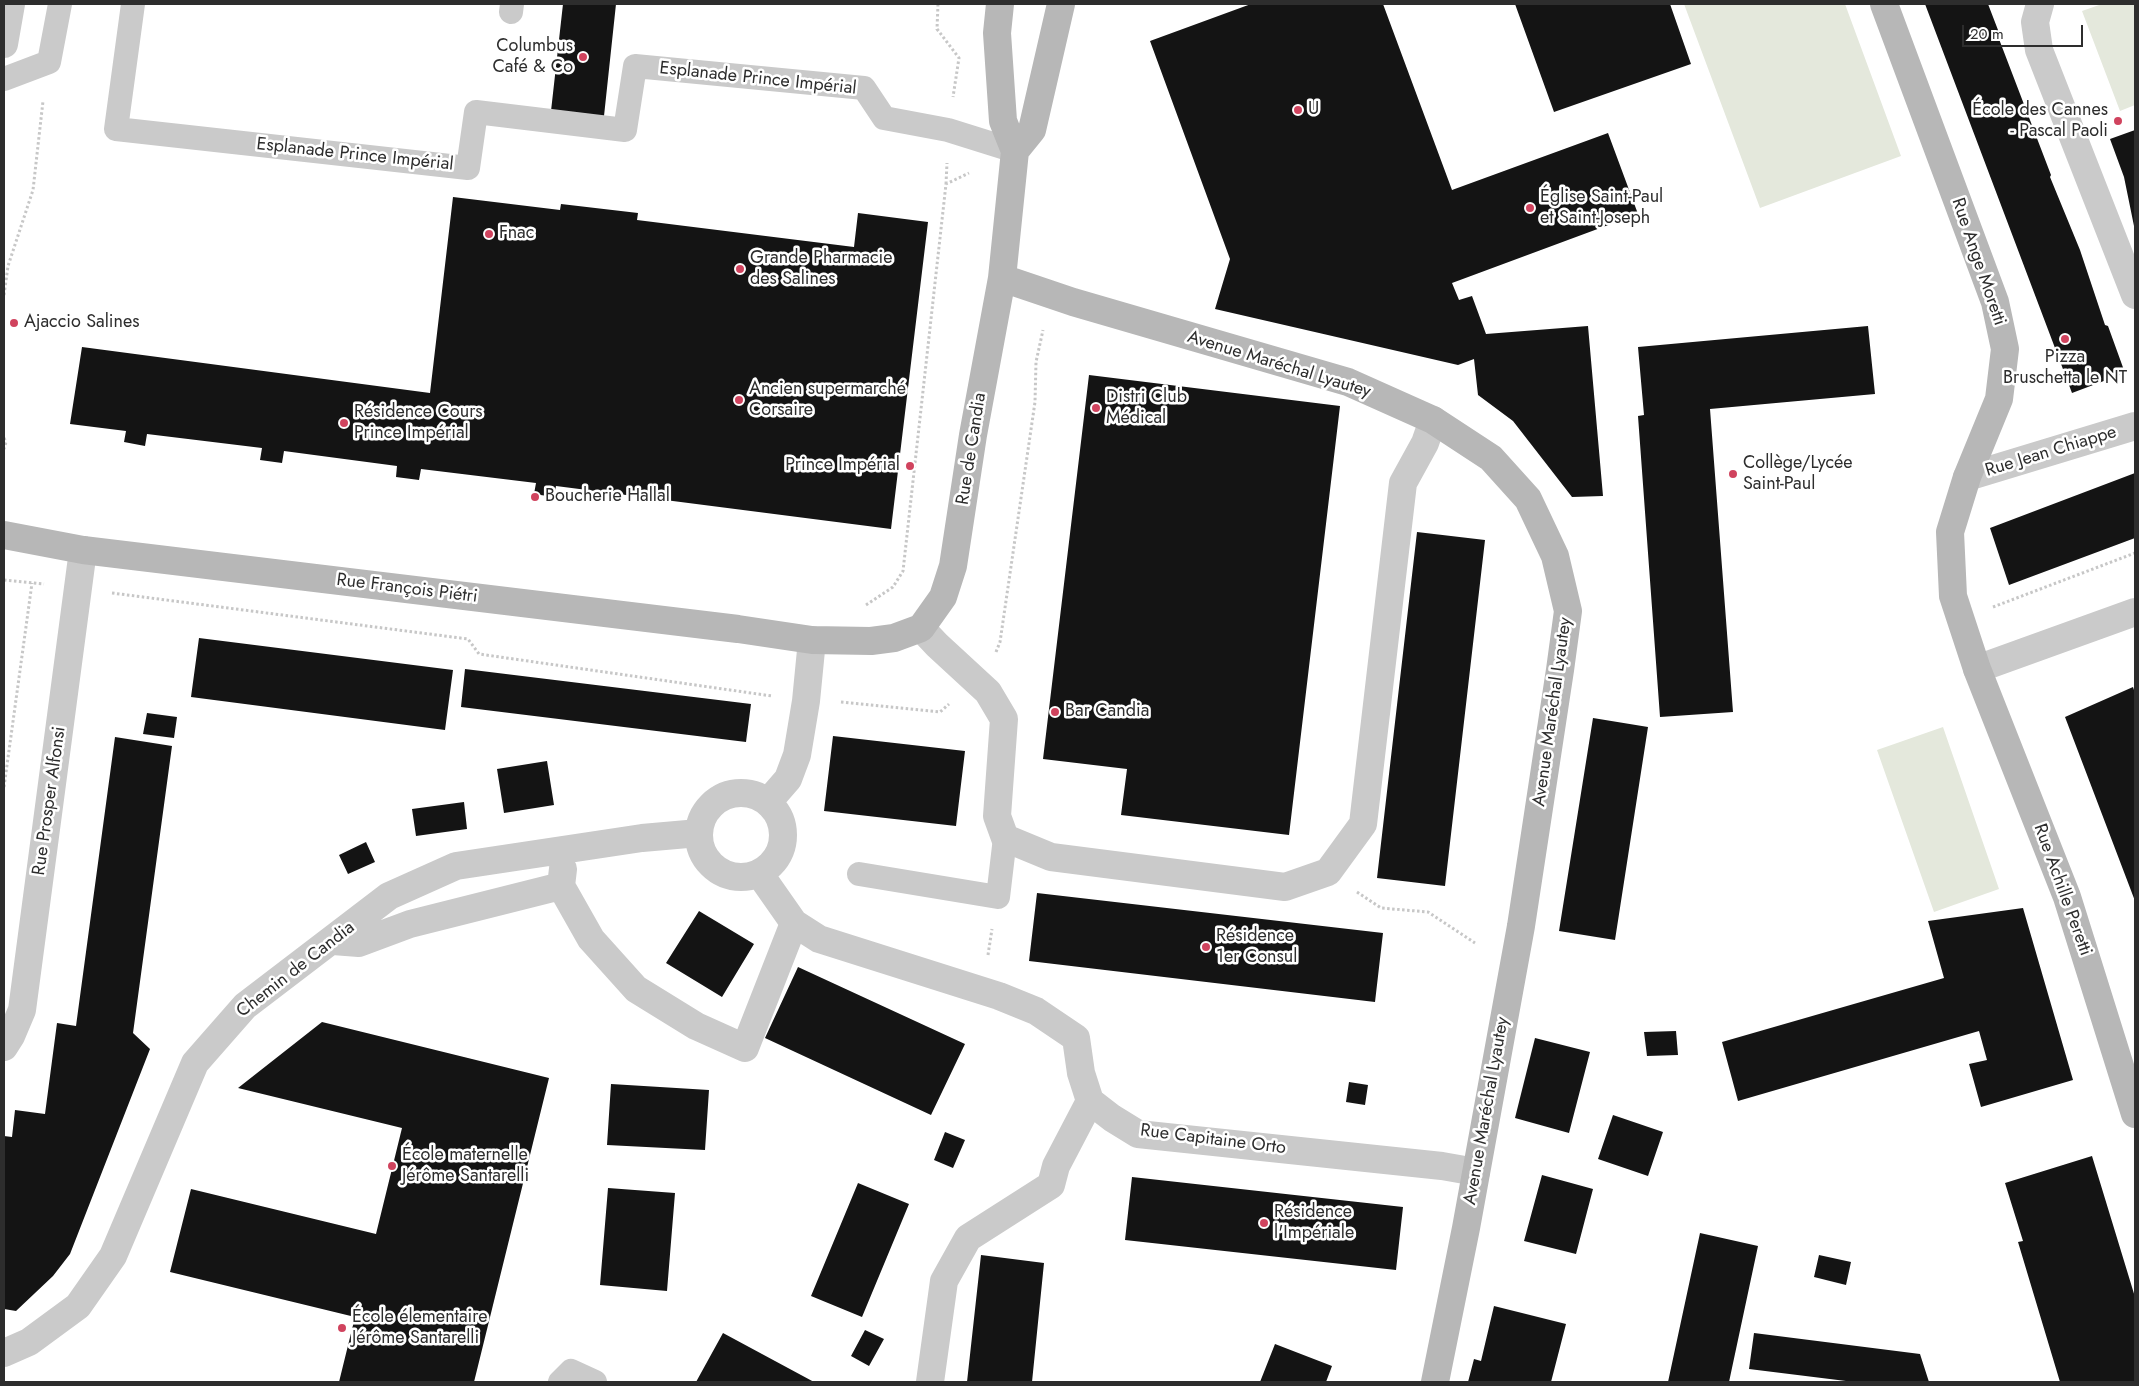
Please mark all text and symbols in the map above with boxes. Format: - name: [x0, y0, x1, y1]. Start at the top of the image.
- scale bar: [1964, 15, 2085, 47]
- text: 20 m: [1970, 23, 2004, 45]
- place label: Columbus Café & Co: [492, 36, 573, 78]
- marker: Columbus Café & Co: [577, 51, 589, 63]
- street label: Esplanade Prince Impérial: [658, 58, 858, 100]
- place label: U: [1308, 99, 1319, 121]
- place label: École des Cannes - Pascal Paoli: [1972, 100, 2108, 142]
- marker: U: [1292, 104, 1304, 116]
- marker: École des Cannes - Pascal Paoli: [2112, 115, 2124, 127]
- street label: Esplanade Prince Impérial: [255, 134, 455, 176]
- place label: Église Saint-Paul et Saint-Joseph: [1540, 187, 1663, 230]
- street label: Rue Ange Moretti: [1946, 195, 2010, 329]
- marker: Église Saint-Paul et Saint-Joseph: [1524, 202, 1536, 214]
- place label: Fnac: [499, 223, 534, 245]
- marker: Fnac: [483, 228, 495, 240]
- place label: Grande Pharmacie des Salines: [750, 248, 893, 290]
- marker: Grande Pharmacie des Salines: [734, 263, 746, 275]
- place label: Ajaccio Salines: [24, 312, 139, 334]
- marker: Ajaccio Salines: [8, 317, 20, 329]
- street label: Avenue Maréchal Lyautey: [1185, 327, 1373, 403]
- marker: Pizza Bruschetta le NT: [2059, 333, 2071, 345]
- place label: Pizza Bruschetta le NT: [2003, 347, 2127, 389]
- place label: Ancien supermarché Corsaire: [749, 379, 906, 422]
- place label: Distri Club Médical: [1106, 387, 1187, 429]
- street label: Rue de Candia: [952, 391, 992, 507]
- marker: Ancien supermarché Corsaire: [733, 394, 745, 406]
- place label: Résidence Cours Prince Impérial: [354, 402, 483, 444]
- marker: Distri Club Médical: [1090, 402, 1102, 414]
- marker: Résidence Cours Prince Impérial: [338, 417, 350, 429]
- street label: Rue Jean Chiappe: [1983, 422, 2119, 482]
- place label: Collège/Lycée Saint-Paul: [1743, 453, 1853, 496]
- place label: Prince Impérial: [785, 455, 900, 477]
- marker: Prince Impérial: [904, 460, 916, 472]
- marker: Collège/Lycée Saint-Paul: [1727, 468, 1739, 480]
- place label: Boucherie Hallal: [545, 486, 670, 508]
- marker: Boucherie Hallal: [529, 491, 541, 503]
- street label: Rue François Piétri: [335, 570, 479, 608]
- street label: Avenue Maréchal Lyautey: [1529, 616, 1577, 808]
- place label: Bar Candia: [1065, 701, 1149, 723]
- marker: Bar Candia: [1049, 706, 1061, 718]
- street label: Rue Prosper Alfonsi: [29, 725, 71, 877]
- street label: Rue Achille Peretti: [2028, 821, 2096, 959]
- street label: Chemin de Candia: [233, 917, 359, 1023]
- place label: Résidence 1er Consul: [1216, 926, 1297, 969]
- marker: Résidence 1er Consul: [1200, 941, 1212, 953]
- street label: Avenue Maréchal Lyautey: [1460, 1015, 1514, 1207]
- street label: Rue Capitaine Orto: [1139, 1120, 1287, 1160]
- place label: École maternelle Jérôme Santarelli: [402, 1145, 529, 1188]
- marker: École maternelle Jérôme Santarelli: [386, 1160, 398, 1172]
- place label: Résidence l'Impériale: [1274, 1202, 1354, 1244]
- marker: Résidence l'Impériale: [1258, 1217, 1270, 1229]
- place label: École élementaire Jérôme Santarelli: [352, 1307, 487, 1350]
- marker: École élementaire Jérôme Santarelli: [336, 1322, 348, 1334]

